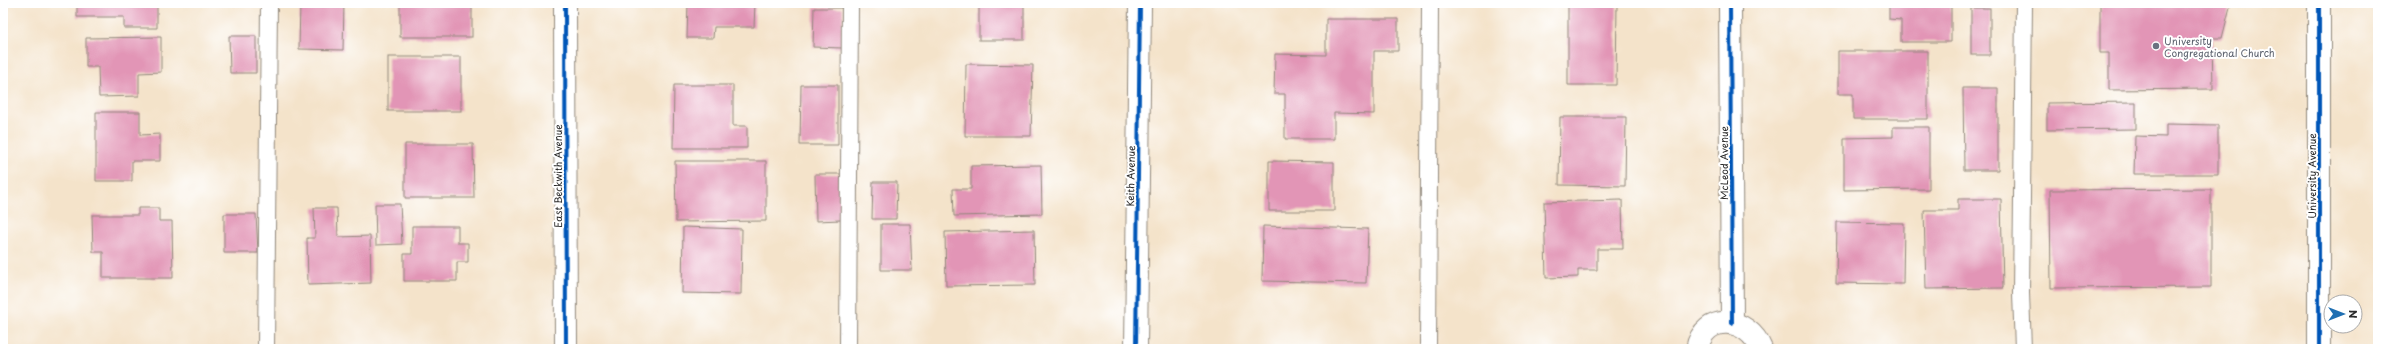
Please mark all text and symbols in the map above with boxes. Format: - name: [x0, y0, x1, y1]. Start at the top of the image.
- place label: University Congregational Church: [2164, 33, 2275, 60]
- marker: University Congregational Church: [2151, 41, 2161, 51]
- street label: East Beckwith Avenue: [550, 124, 565, 228]
- street label: McLeod Avenue: [1716, 126, 1731, 200]
- street label: University Avenue: [2304, 133, 2319, 219]
- street label: Keith Avenue: [1122, 145, 1138, 207]
- north arrow: [2323, 294, 2363, 334]
- text: N: [2345, 310, 2362, 319]

